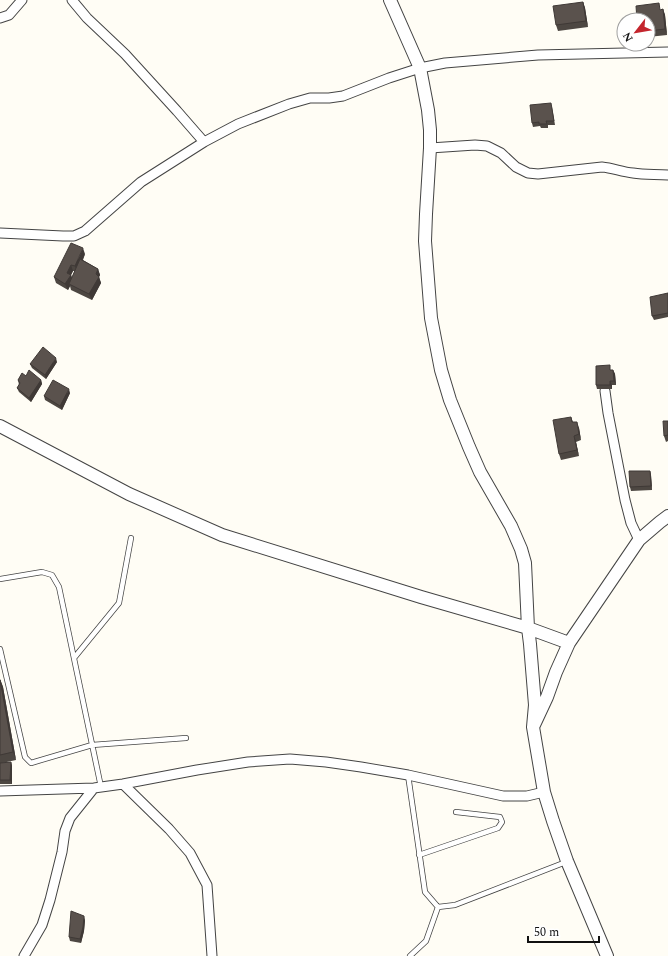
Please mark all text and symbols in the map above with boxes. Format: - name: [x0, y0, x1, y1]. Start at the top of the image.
- north arrow: [616, 12, 656, 52]
- text: N: [618, 29, 637, 45]
- scale bar: [528, 918, 599, 944]
- text: 50 m: [534, 923, 559, 942]

